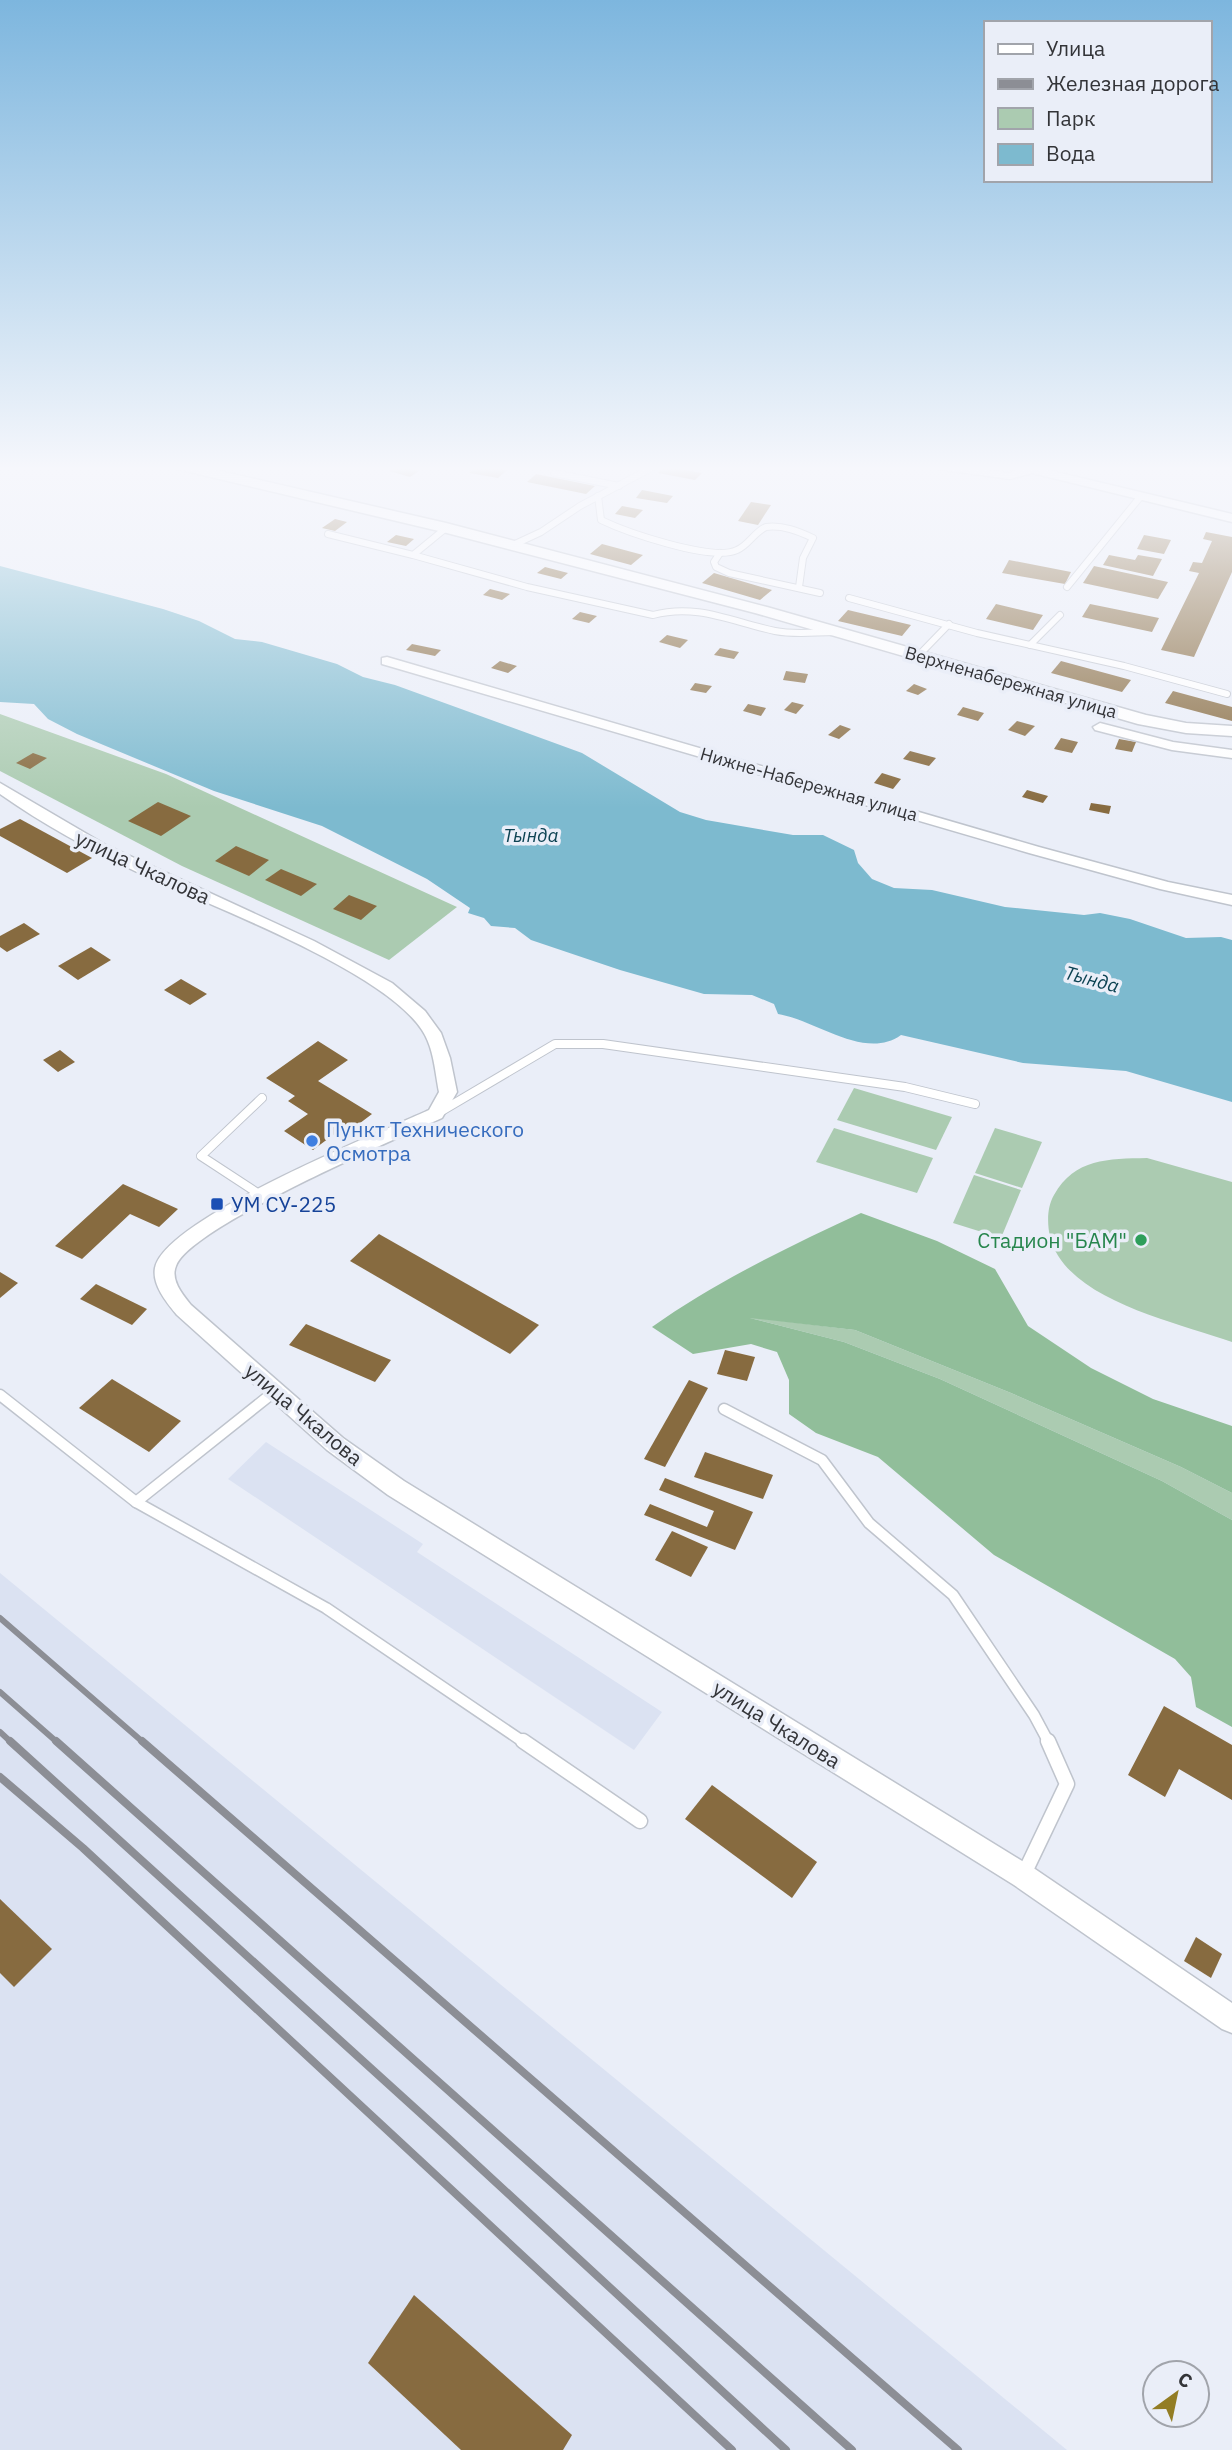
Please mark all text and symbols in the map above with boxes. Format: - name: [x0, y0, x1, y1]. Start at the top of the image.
- legend: [984, 21, 1211, 182]
- text: Улица: [1046, 34, 1105, 62]
- text: Железная дорога: [1046, 69, 1219, 97]
- text: Парк: [1046, 104, 1096, 132]
- text: Вода: [1046, 139, 1095, 167]
- street label: Верхненабережная улица: [902, 641, 1120, 723]
- street label: Нижне-Набережная улица: [698, 742, 921, 826]
- street label: улица Чкалова: [71, 823, 215, 911]
- water label: Тында: [503, 823, 559, 847]
- water label: Тында: [1062, 960, 1122, 998]
- place label: Пункт Технического Осмотра: [326, 1115, 524, 1167]
- marker: Пункт Технического Осмотра: [304, 1133, 320, 1149]
- place label: УМ СУ-225: [231, 1190, 336, 1218]
- marker: УМ СУ-225: [209, 1196, 225, 1212]
- place label: Стадион "БАМ": [977, 1226, 1127, 1254]
- marker: Стадион "БАМ": [1133, 1232, 1149, 1248]
- street label: улица Чкалова: [239, 1356, 369, 1472]
- street label: улица Чкалова: [708, 1673, 846, 1775]
- north arrow: [1141, 2359, 1211, 2429]
- text: С: [1174, 2366, 1197, 2393]

